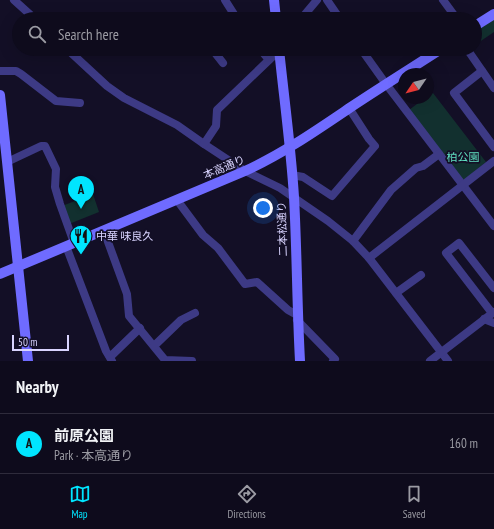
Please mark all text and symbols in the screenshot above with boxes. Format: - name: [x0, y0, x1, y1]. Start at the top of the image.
- search box: [12, 12, 482, 56]
- icon: search: [26, 23, 48, 45]
- text: Search here: [58, 25, 119, 44]
- north arrow: [398, 68, 434, 104]
- park label: 柏公園: [447, 150, 480, 164]
- street label: 本高通り: [201, 152, 247, 182]
- pin: A: [68, 176, 94, 209]
- your location: [253, 198, 273, 218]
- street label: 二本松通り: [274, 201, 290, 257]
- restaurant icon: 中華 味良久: [68, 223, 94, 256]
- place label: 中華 味良久: [96, 229, 153, 243]
- scale bar: [12, 333, 69, 352]
- text: 50 m: [18, 335, 37, 349]
- text: Nearby: [16, 376, 59, 398]
- text: 前原公園: [54, 426, 114, 445]
- text: A: [26, 435, 32, 452]
- text: 160 m: [449, 435, 478, 452]
- text: Park · 本高通り: [54, 447, 133, 464]
- tab: Map: [69, 483, 91, 521]
- tab: Directions: [228, 483, 266, 521]
- tab: Saved: [403, 483, 425, 521]

